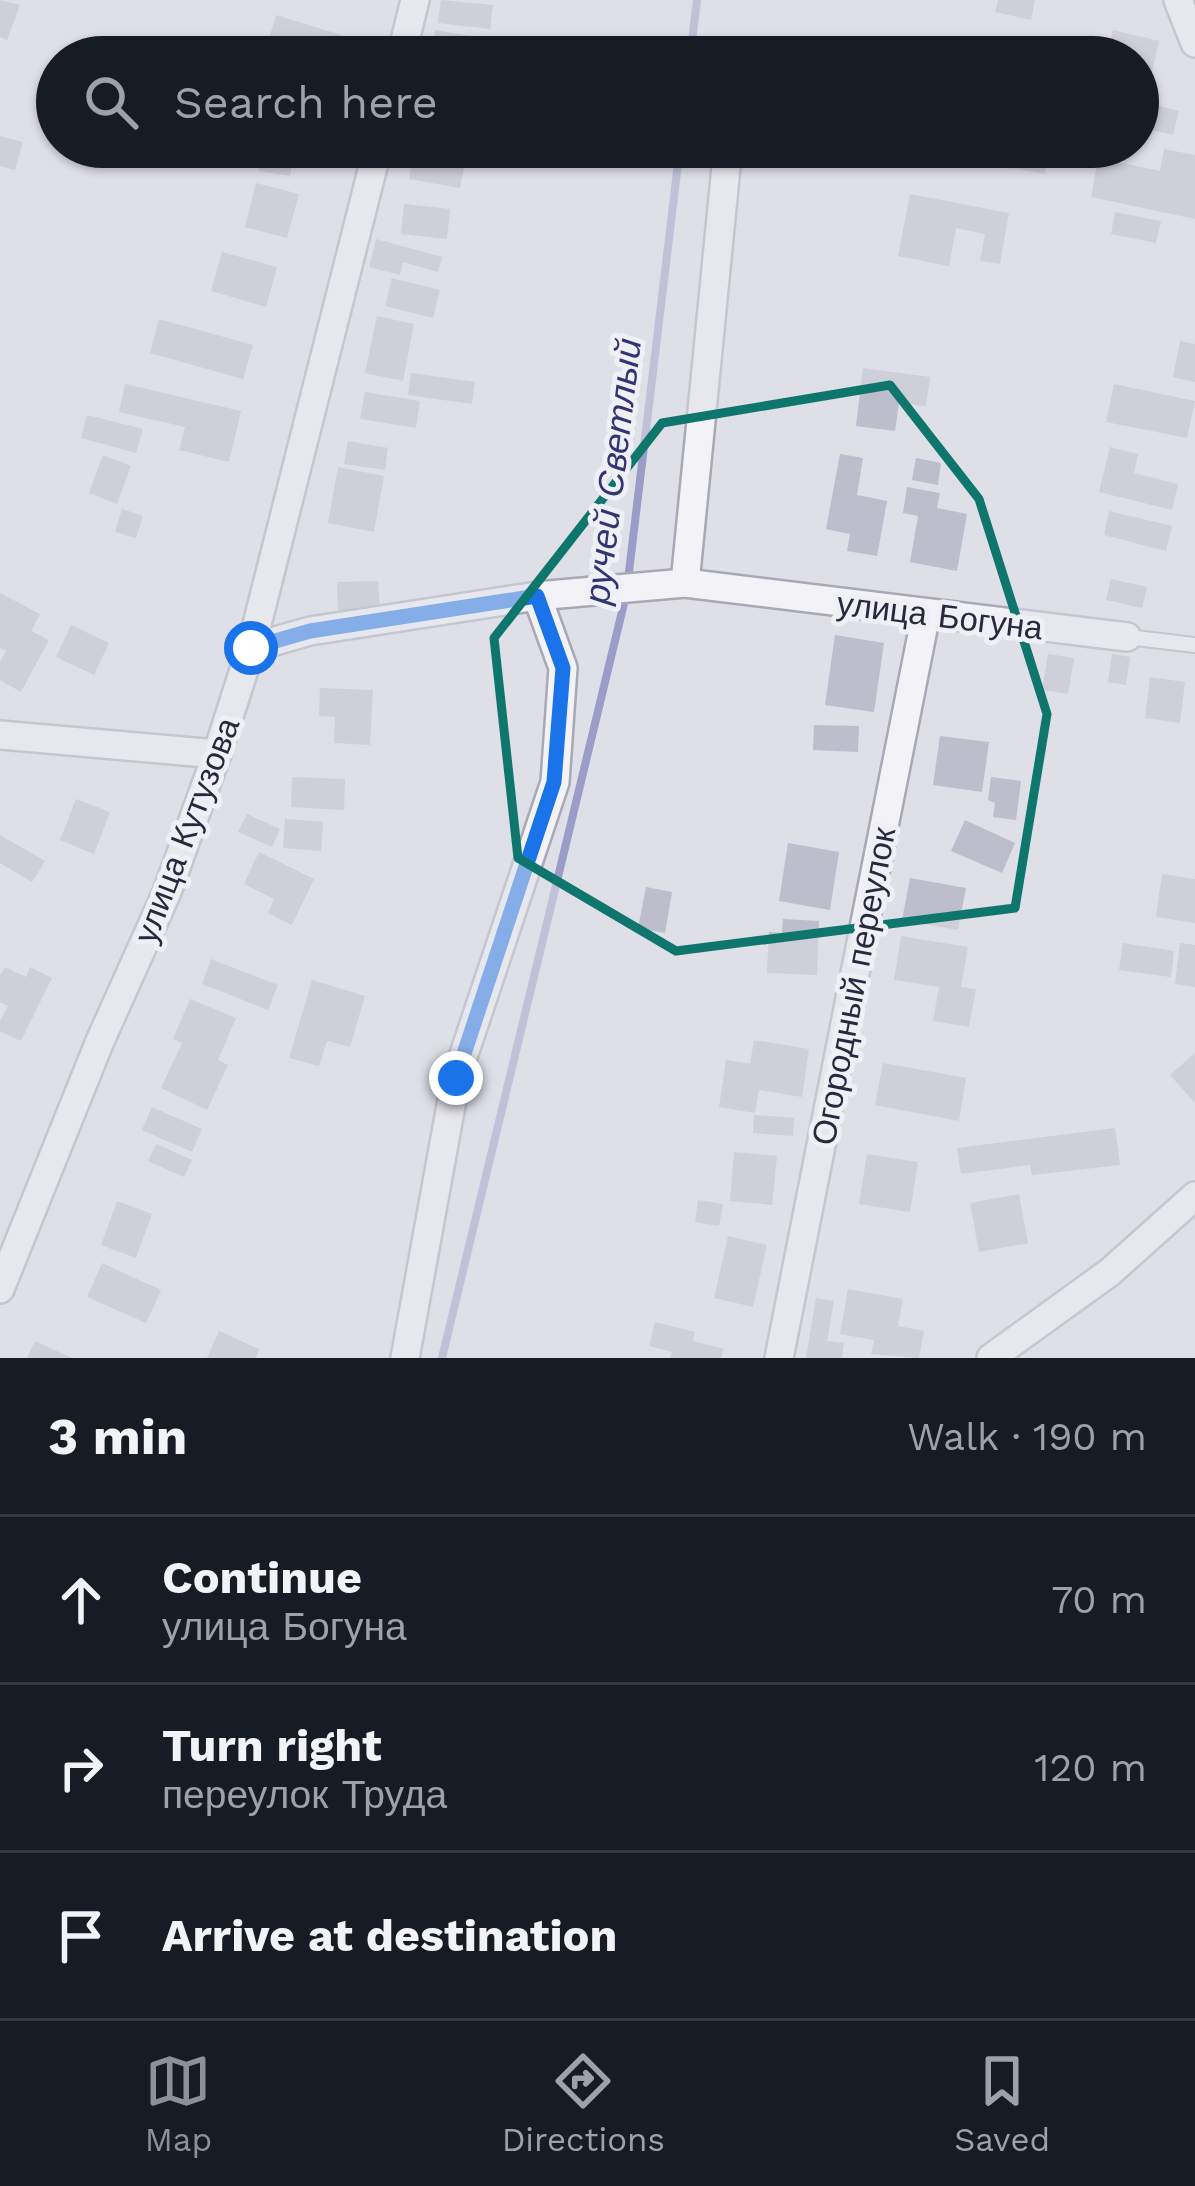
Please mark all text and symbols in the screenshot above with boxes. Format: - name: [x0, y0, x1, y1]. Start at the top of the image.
- search box: [36, 36, 1159, 168]
- icon: search: [78, 69, 144, 135]
- text: Search here: [174, 76, 438, 129]
- water label: ручей Светлый: [576, 336, 650, 607]
- street label: улица Богуна: [835, 584, 1046, 648]
- route start: [224, 621, 278, 675]
- street label: улица Кутузова: [126, 711, 248, 948]
- street label: Огородный переулок: [804, 823, 904, 1148]
- route end: [429, 1051, 483, 1105]
- text: 3 min: [48, 1407, 187, 1466]
- text: Walk · 190 m: [907, 1414, 1147, 1459]
- text: Continue: [162, 1551, 362, 1604]
- icon: ahead: [48, 1567, 114, 1633]
- text: 70 m: [1051, 1577, 1147, 1622]
- text: улица Богуна: [162, 1604, 407, 1649]
- text: Turn right: [162, 1719, 382, 1772]
- icon: right: [48, 1735, 114, 1801]
- text: 120 m: [1034, 1745, 1147, 1790]
- text: переулок Труда: [162, 1772, 447, 1817]
- icon: arrive: [48, 1903, 114, 1969]
- text: Arrive at destination: [162, 1909, 617, 1962]
- tab: Map: [145, 2048, 212, 2159]
- tab: Directions: [502, 2048, 665, 2159]
- tab: Saved: [954, 2048, 1050, 2159]

